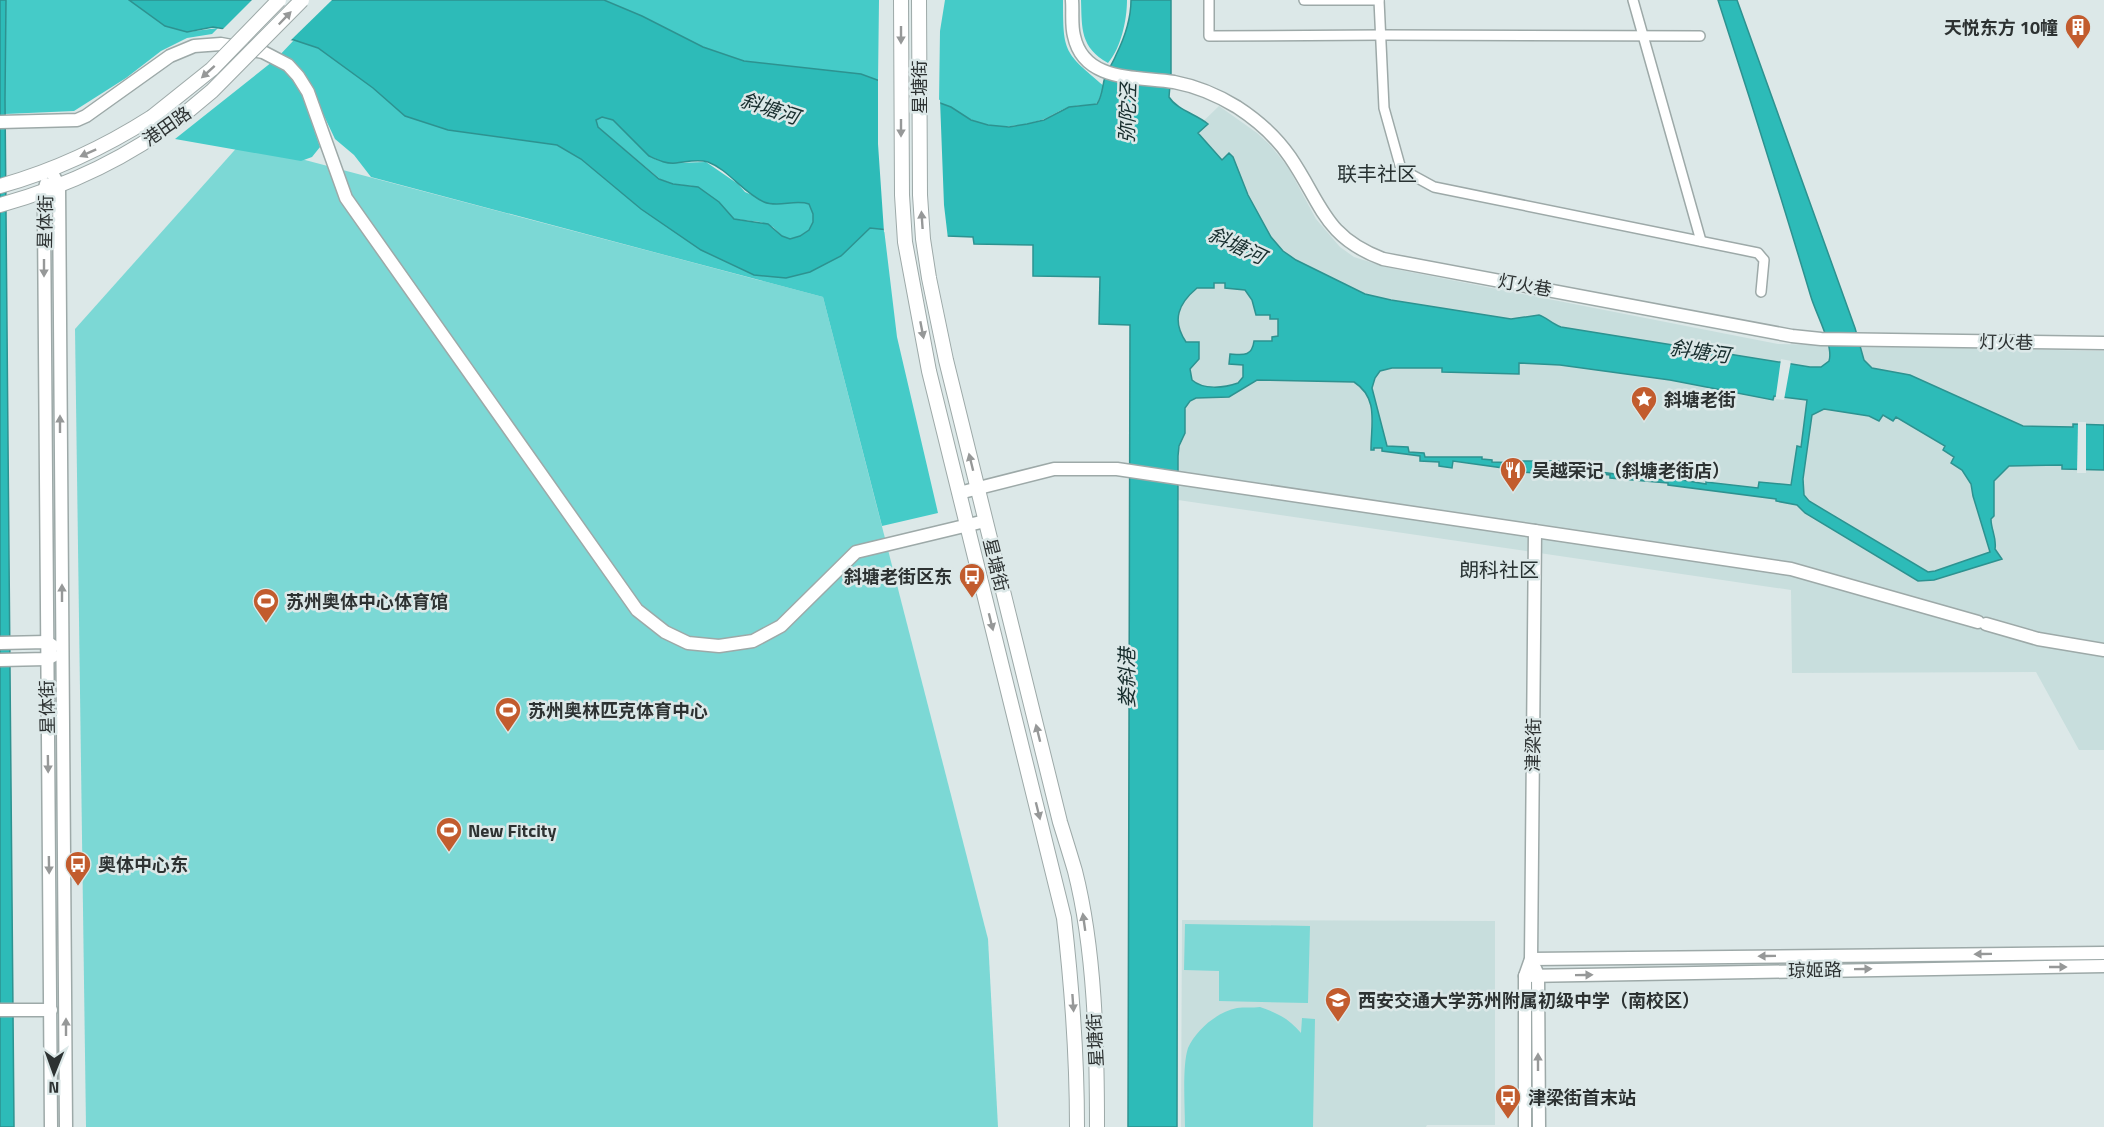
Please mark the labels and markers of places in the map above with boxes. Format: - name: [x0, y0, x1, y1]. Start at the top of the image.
- building icon: 天悦东方 10幢: [2063, 12, 2093, 50]
- place label: 天悦东方 10幢: [1944, 14, 2058, 41]
- place icon: 斜塘老街: [1629, 384, 1659, 422]
- place label: 斜塘老街: [1664, 386, 1736, 413]
- restaurant icon: 吴越荣记（斜塘老街店）: [1498, 455, 1528, 493]
- place label: 吴越荣记（斜塘老街店）: [1532, 457, 1730, 484]
- bus stop icon: 斜塘老街区东: [957, 561, 987, 599]
- place label: 斜塘老街区东: [844, 563, 952, 590]
- sports icon: 苏州奥体中心体育馆: [251, 586, 281, 624]
- place label: 苏州奥体中心体育馆: [286, 588, 448, 615]
- sports icon: 苏州奥林匹克体育中心: [493, 695, 523, 733]
- place label: 苏州奥林匹克体育中心: [528, 697, 708, 724]
- sports icon: New Fitcity: [434, 815, 464, 853]
- place label: New Fitcity: [468, 817, 556, 844]
- bus stop icon: 奥体中心东: [63, 849, 93, 887]
- place label: 奥体中心东: [98, 851, 188, 878]
- school or university icon: 西安交通大学苏州附属初级中学（南校区）: [1323, 985, 1353, 1023]
- place label: 西安交通大学苏州附属初级中学（南校区）: [1358, 987, 1700, 1014]
- bus stop icon: 津梁街首末站: [1493, 1082, 1523, 1120]
- place label: 津梁街首末站: [1528, 1084, 1636, 1111]

